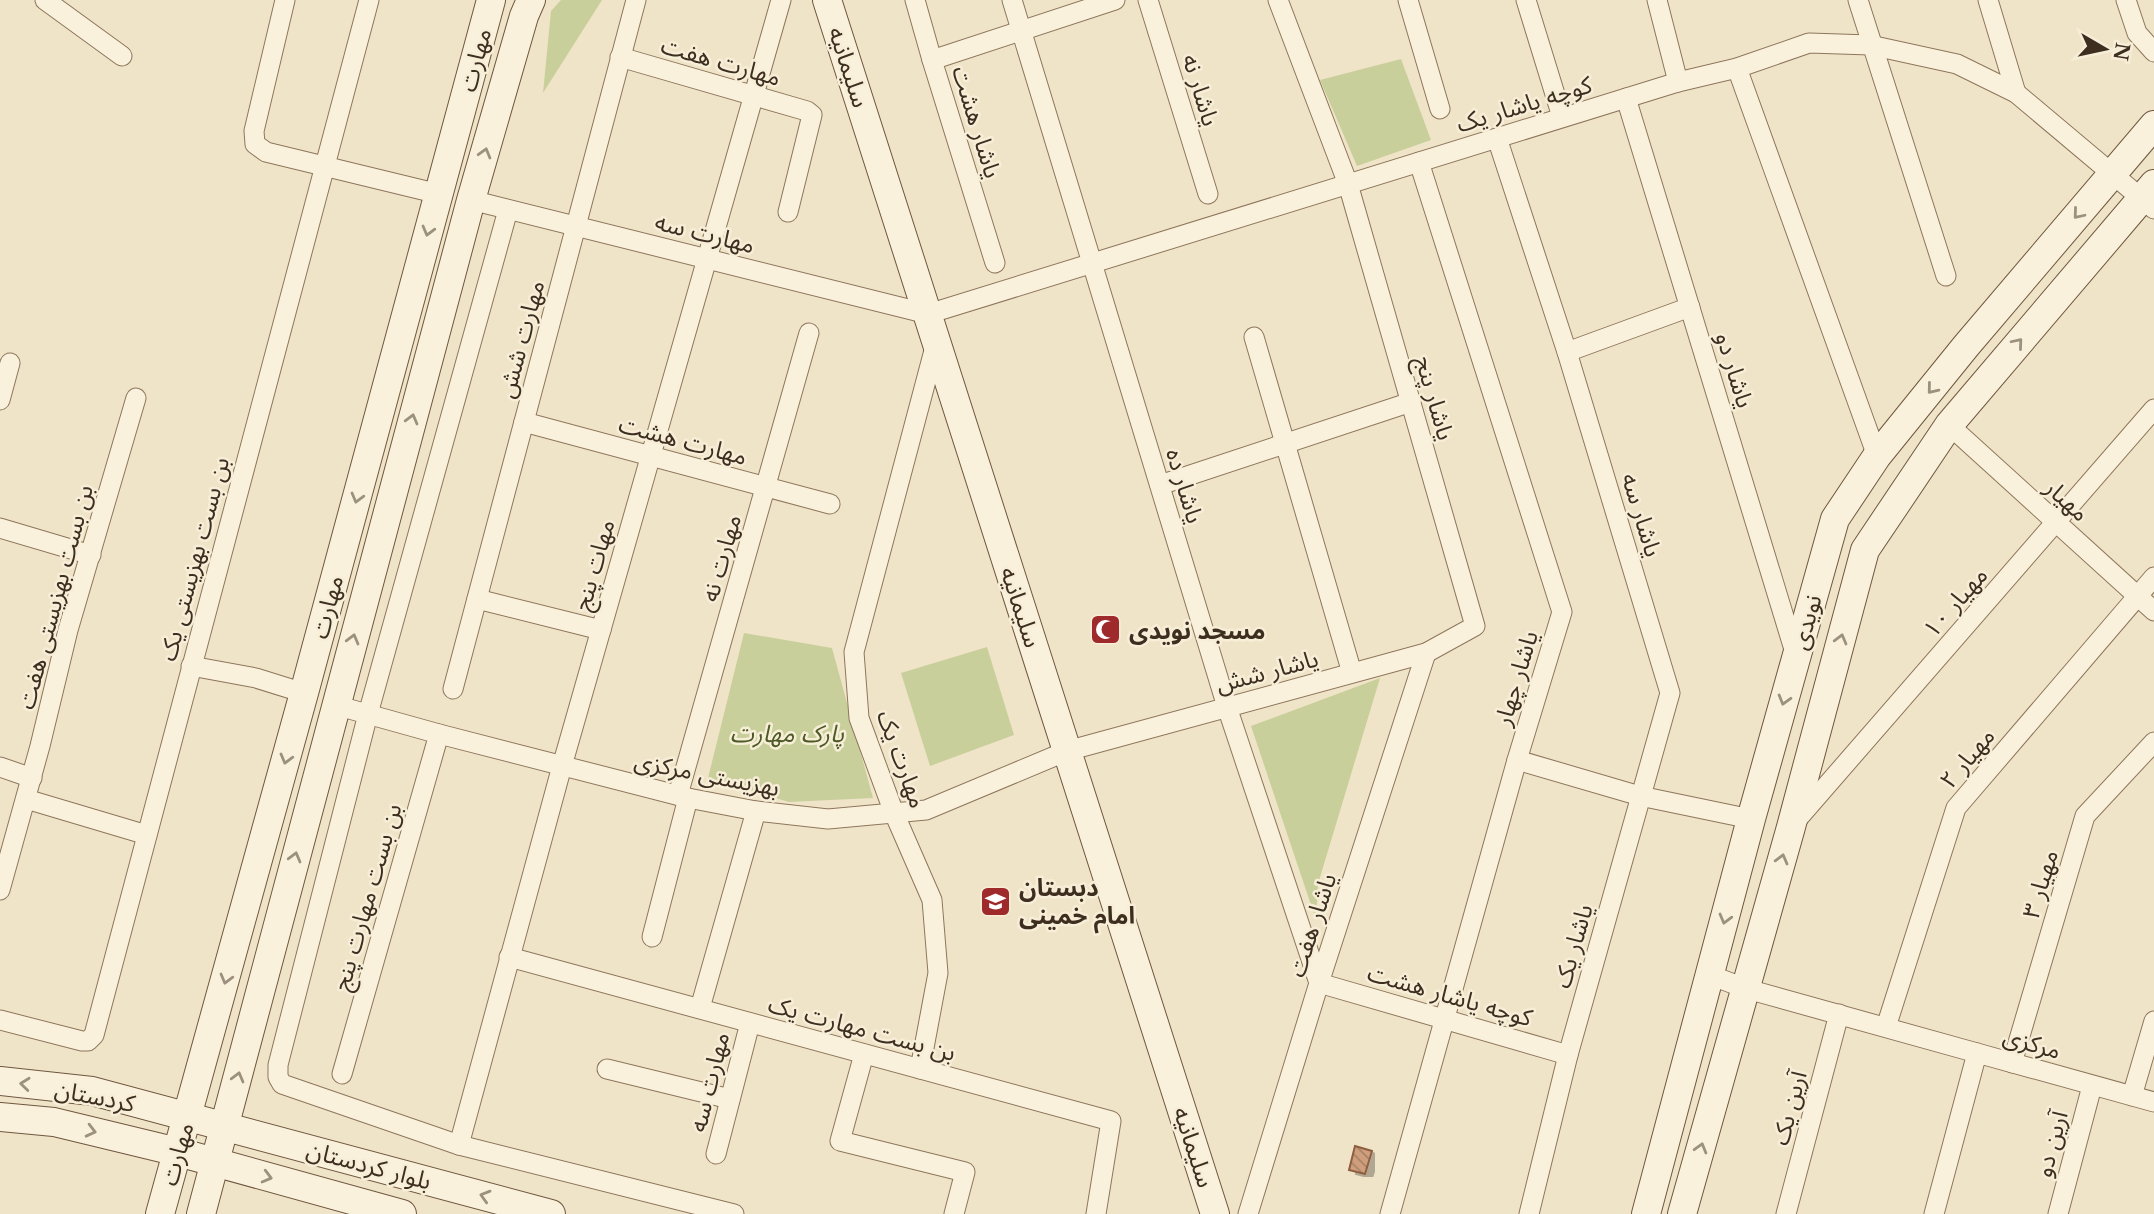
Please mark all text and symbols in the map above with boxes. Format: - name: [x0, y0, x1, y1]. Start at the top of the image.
- north arrow: [2070, 14, 2140, 84]
- street label: سلیمانیه: [822, 23, 876, 111]
- street label: مهارت: [453, 25, 497, 95]
- street label: مهارت هفت: [658, 30, 784, 92]
- text: N: [2109, 41, 2134, 62]
- street label: یاشار نه: [1176, 50, 1226, 130]
- street label: یاشار هشت: [946, 62, 1008, 182]
- street label: کوچه یاشار یک: [1453, 69, 1597, 139]
- one-way arrow: [476, 147, 491, 159]
- one-way arrow: [2074, 206, 2086, 219]
- street label: مهارت سه: [652, 207, 758, 259]
- one-way arrow: [422, 225, 437, 237]
- street label: مهارت شش: [491, 277, 551, 401]
- street label: یاشار دو: [1710, 329, 1760, 411]
- one-way arrow: [2010, 338, 2022, 351]
- street label: یاشار پنج: [1406, 352, 1461, 444]
- one-way arrow: [1927, 381, 1940, 393]
- street label: مهارت هشت: [616, 409, 750, 471]
- one-way arrow: [404, 414, 418, 426]
- street label: یاشار ده: [1160, 445, 1210, 527]
- street label: بن بست بهزیستی یک: [153, 454, 235, 664]
- street label: یاشار سه: [1616, 470, 1668, 560]
- street label: مهیار: [2038, 472, 2095, 527]
- street label: بن بست بهزیستی هفت: [11, 482, 99, 712]
- one-way arrow: [351, 492, 365, 504]
- street label: مهارت نه: [695, 511, 747, 605]
- street label: مهات پنج: [567, 516, 624, 615]
- street label: مهیار ۱۰: [1917, 561, 1993, 643]
- street label: سلیمانیه: [994, 563, 1048, 651]
- street label: مهارت: [305, 572, 349, 642]
- street label: نویدی: [1784, 591, 1828, 653]
- mosque icon: مسجد نویدی: [1089, 613, 1123, 647]
- place label: مسجد نویدی: [1129, 616, 1265, 645]
- street label: یاشار چهار: [1488, 627, 1545, 730]
- one-way arrow: [345, 633, 359, 645]
- one-way arrow: [1833, 633, 1847, 645]
- street label: یاشار شش: [1213, 643, 1321, 699]
- one-way arrow: [1778, 693, 1793, 705]
- street label: مهارت یک: [871, 706, 933, 812]
- park label: پارک مهارت: [730, 719, 845, 750]
- street label: مهیار ۲: [1933, 722, 2001, 794]
- street label: بهزیستی مرکزی: [632, 746, 782, 802]
- one-way arrow: [280, 753, 295, 765]
- street label: بن بست مهارت پنج: [326, 800, 410, 995]
- street label: مهیار ۳: [2016, 846, 2064, 922]
- one-way arrow: [287, 851, 302, 863]
- one-way arrow: [1774, 853, 1789, 865]
- street label: یاشار هفت: [1282, 869, 1342, 981]
- place label: دبستان امام خمینی: [1019, 873, 1135, 934]
- school or university icon: دبستان امام خمینی: [979, 884, 1013, 918]
- street label: یاشار یک: [1547, 901, 1599, 991]
- one-way arrow: [1719, 913, 1733, 925]
- street label: کوچه یاشار هشت: [1364, 958, 1537, 1034]
- one-way arrow: [220, 972, 234, 984]
- street label: بن بست مهارت یک: [765, 989, 959, 1067]
- street label: مرکزی: [2000, 1021, 2064, 1065]
- street label: مهارت سه: [683, 1029, 735, 1135]
- street label: آرین یک: [1765, 1067, 1813, 1148]
- one-way arrow: [230, 1071, 244, 1083]
- street label: کردستان: [52, 1074, 139, 1118]
- one-way arrow: [19, 1077, 30, 1092]
- street label: سلیمانیه: [1167, 1103, 1221, 1191]
- street label: آرین دو: [2028, 1107, 2074, 1180]
- street label: مهارت: [154, 1119, 200, 1189]
- one-way arrow: [85, 1123, 97, 1137]
- street label: بلوار کردستان: [304, 1134, 434, 1196]
- one-way arrow: [1692, 1143, 1707, 1155]
- one-way arrow: [261, 1169, 273, 1183]
- one-way arrow: [479, 1189, 491, 1204]

